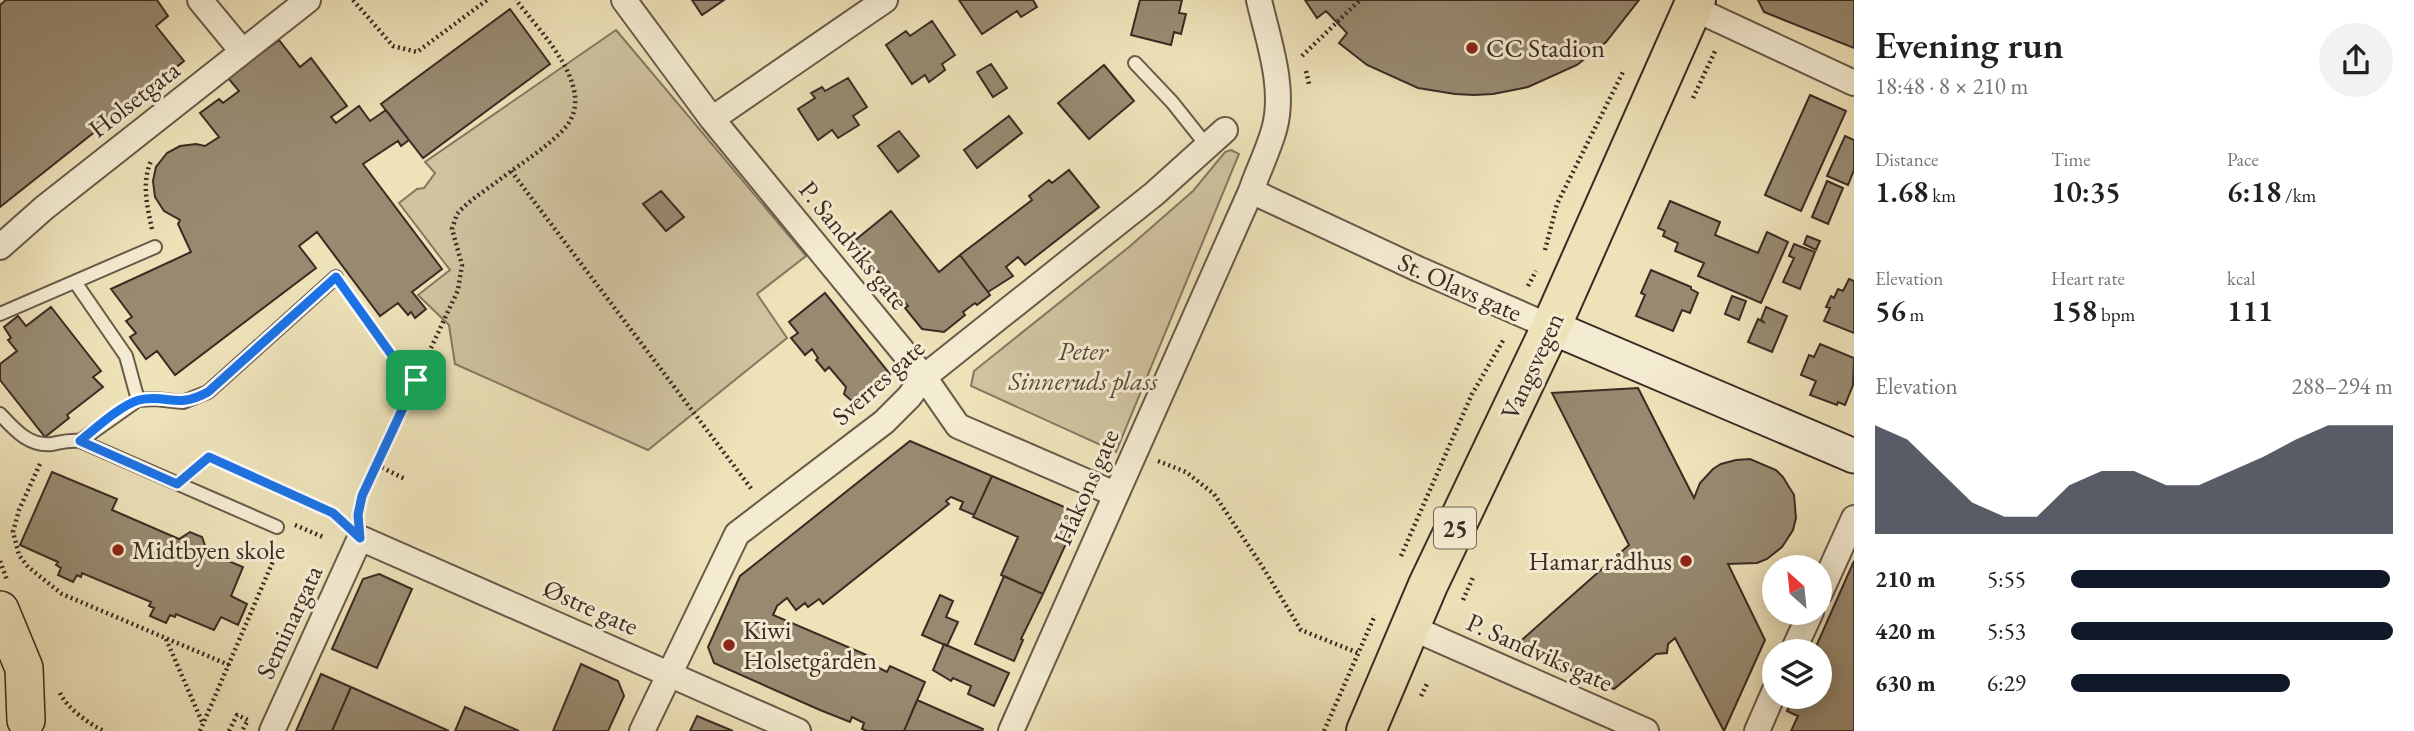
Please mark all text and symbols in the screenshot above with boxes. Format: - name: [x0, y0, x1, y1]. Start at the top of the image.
- text: Evening run: [1875, 20, 2064, 69]
- button: share: [2319, 23, 2393, 97]
- place label: CC Stadion: [1486, 31, 1605, 65]
- marker: CC Stadion: [1464, 40, 1480, 56]
- street label: Holsetgata: [81, 52, 187, 145]
- text: 18:48 · 8 × 210 m: [1875, 71, 2028, 101]
- text: Distance: [1875, 147, 1938, 172]
- text: Time: [2051, 147, 2091, 172]
- text: Pace: [2227, 147, 2259, 172]
- text: 1.68: [1875, 172, 1928, 211]
- text: 10:35: [2051, 172, 2121, 211]
- text: 6:18: [2227, 172, 2281, 211]
- street label: P. Sandviks gate: [792, 174, 916, 316]
- text: km: [1928, 183, 1956, 208]
- text: /km: [2281, 183, 2316, 208]
- street label: St. Olavs gate: [1393, 245, 1527, 329]
- text: Elevation: [1875, 266, 1943, 291]
- text: Heart rate: [2051, 266, 2125, 291]
- text: kcal: [2227, 266, 2256, 291]
- text: 56: [1875, 291, 1906, 330]
- text: 158: [2051, 291, 2097, 330]
- text: 111: [2227, 291, 2273, 330]
- text: m: [1906, 302, 1924, 327]
- text: bpm: [2097, 302, 2135, 327]
- street label: Vangsvegen: [1492, 307, 1572, 425]
- street label: Sverres gate: [824, 331, 932, 433]
- park label: Peter Sinneruds plass: [1008, 334, 1158, 398]
- pin: [386, 350, 446, 410]
- icon: arrive: [397, 361, 435, 399]
- text: Elevation: [1875, 371, 1958, 401]
- text: 288–294 m: [2292, 371, 2393, 401]
- street label: Håkons gate: [1045, 424, 1127, 550]
- road number: 25: [1434, 508, 1476, 548]
- place label: Midtbyen skole: [132, 533, 285, 567]
- marker: Midtbyen skole: [110, 542, 126, 558]
- place label: Hamar rådhus: [1528, 544, 1672, 578]
- marker: Hamar rådhus: [1678, 553, 1694, 569]
- north arrow: [1762, 555, 1832, 625]
- map controls: [1762, 555, 1832, 709]
- street label: Seminargata: [248, 559, 330, 684]
- text: 210 m: [1875, 564, 1936, 594]
- text: 5:55: [1987, 564, 2026, 594]
- street label: Østre gate: [538, 571, 644, 643]
- street label: P. Sandviks gate: [1462, 605, 1618, 699]
- place label: Kiwi Holsetgården: [743, 613, 877, 677]
- text: 420 m: [1875, 616, 1936, 646]
- text: 5:53: [1987, 616, 2026, 646]
- marker: Kiwi Holsetgården: [721, 637, 737, 653]
- button: layers: [1762, 639, 1832, 709]
- text: 630 m: [1875, 668, 1936, 698]
- text: 6:29: [1987, 668, 2026, 698]

